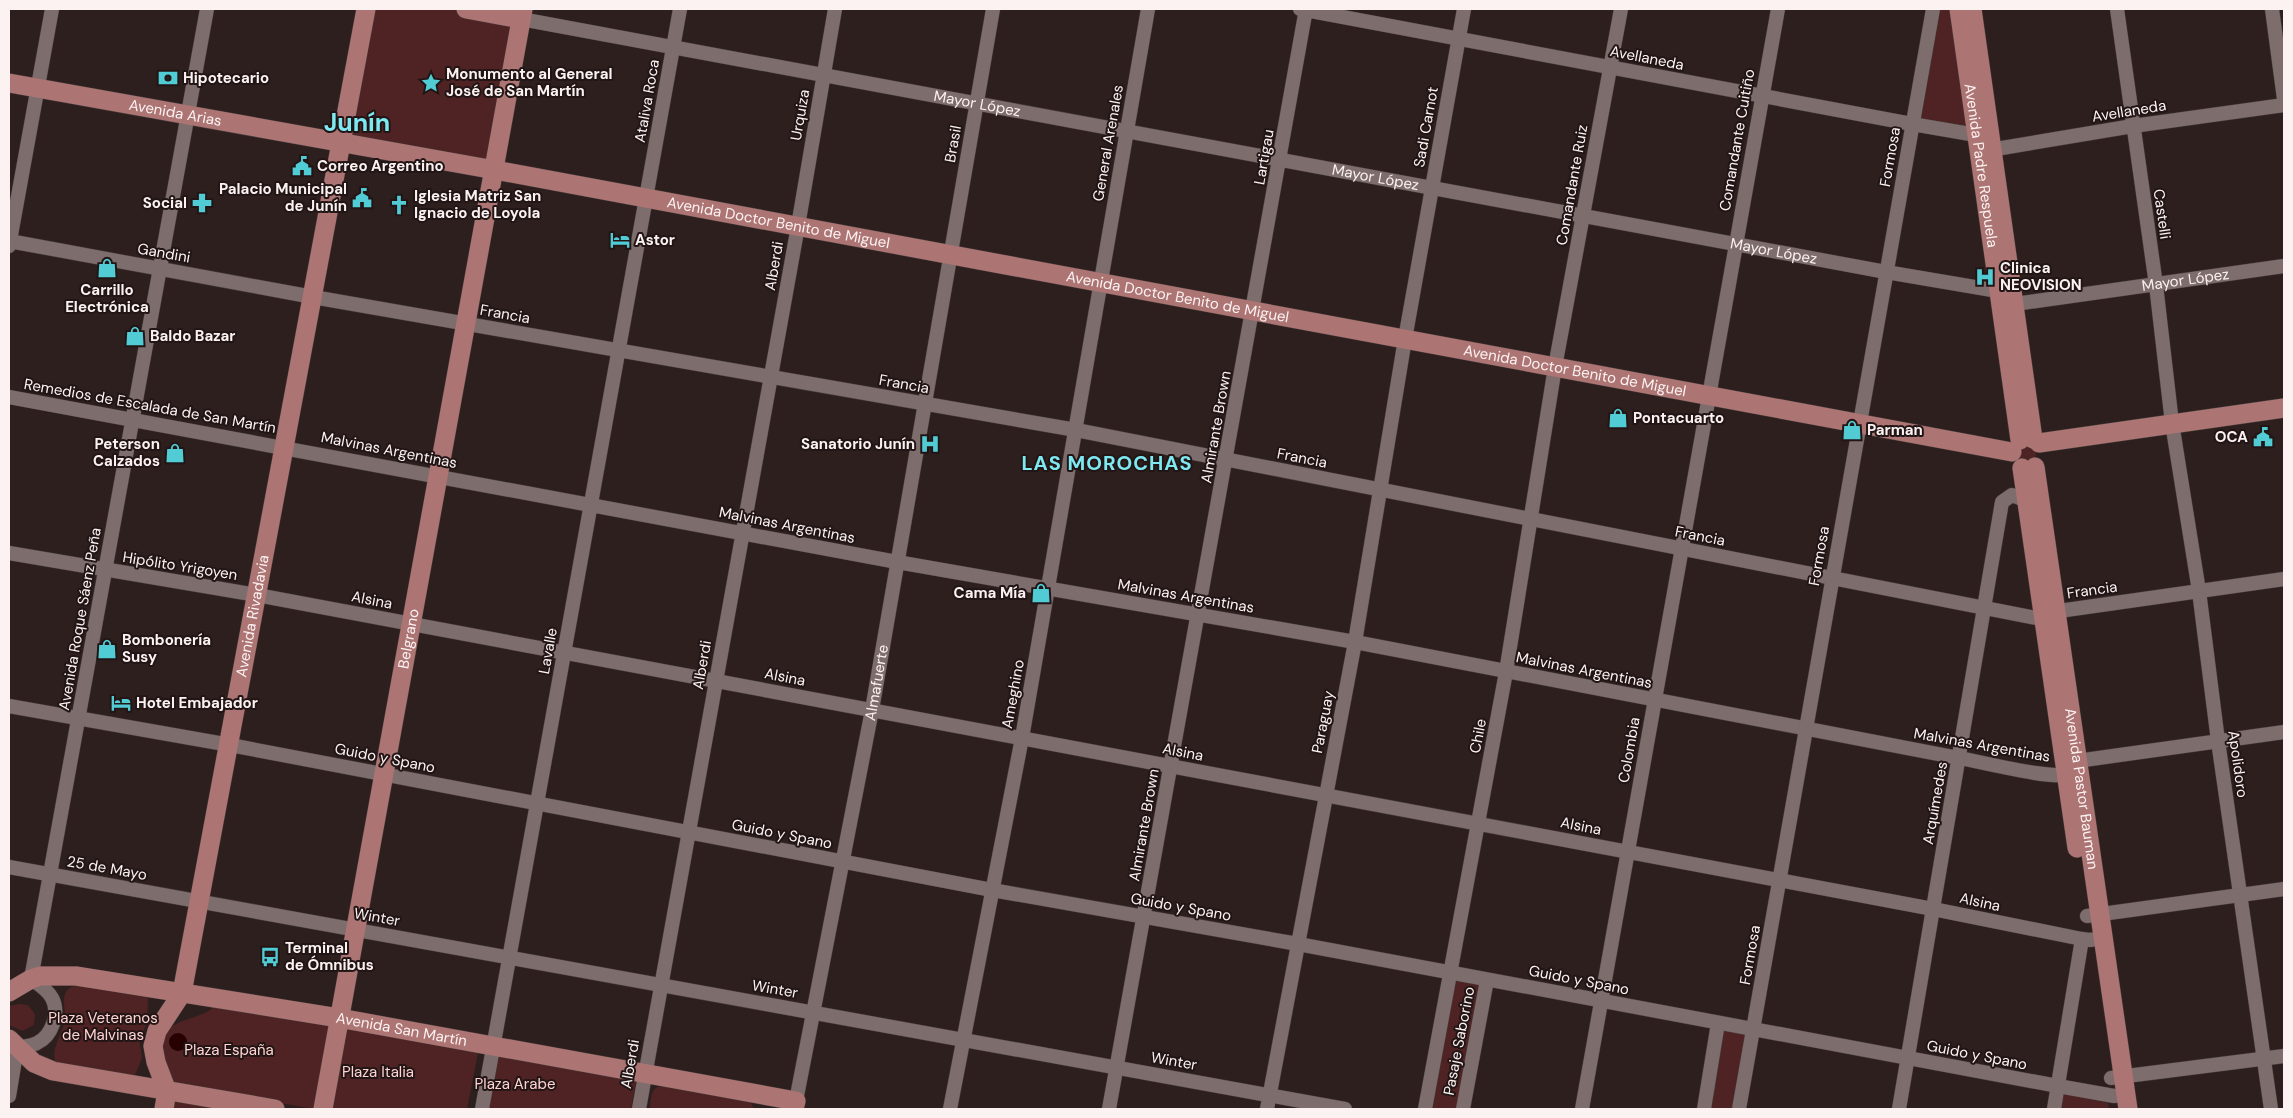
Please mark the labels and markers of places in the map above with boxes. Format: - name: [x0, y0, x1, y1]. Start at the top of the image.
- place label: Monumento al General José de San Martín: [446, 64, 613, 101]
- bank icon: Hipotecario: [157, 67, 179, 89]
- place label: Hipotecario: [183, 68, 269, 88]
- place icon: Monumento al General José de San Martín: [420, 72, 442, 94]
- public building icon: Correo Argentino: [291, 155, 313, 177]
- place label: Correo Argentino: [317, 156, 444, 176]
- place label: Palacio Municipal de Junín: [219, 179, 347, 216]
- place label: Iglesia Matriz San Ignacio de Loyola: [414, 186, 541, 223]
- public building icon: Palacio Municipal de Junín: [351, 187, 373, 209]
- pharmacy icon: Social: [191, 192, 213, 214]
- place label: Social: [143, 193, 187, 213]
- church icon: Iglesia Matriz San Ignacio de Loyola: [388, 194, 410, 216]
- hotel icon: Astor: [609, 229, 631, 251]
- place label: Astor: [635, 230, 675, 250]
- shop icon: Carrillo Electrónica: [96, 257, 118, 279]
- place label: Clinica NEOVISION: [2000, 258, 2082, 295]
- hospital icon: Clinica NEOVISION: [1974, 266, 1996, 288]
- place label: Carrillo Electrónica: [65, 280, 149, 317]
- shop icon: Baldo Bazar: [124, 325, 146, 347]
- place label: Baldo Bazar: [150, 326, 236, 346]
- shop icon: Pontacuarto: [1607, 407, 1629, 429]
- place label: Pontacuarto: [1633, 408, 1724, 428]
- shop icon: Parman: [1841, 419, 1863, 441]
- place label: Parman: [1867, 420, 1923, 440]
- public building icon: OCA: [2252, 426, 2274, 448]
- place label: OCA: [2215, 427, 2248, 447]
- hospital icon: Sanatorio Junín: [919, 433, 941, 455]
- place label: Peterson Calzados: [93, 434, 160, 471]
- place label: Sanatorio Junín: [801, 434, 915, 454]
- shop icon: Peterson Calzados: [164, 442, 186, 464]
- shop icon: Cama Mía: [1030, 582, 1052, 604]
- place label: Cama Mía: [954, 583, 1026, 603]
- place label: Bombonería Susy: [122, 630, 211, 667]
- shop icon: Bombonería Susy: [96, 638, 118, 660]
- hotel icon: Hotel Embajador: [110, 692, 132, 714]
- place label: Hotel Embajador: [136, 693, 258, 713]
- place label: Terminal de Ómnibus: [285, 938, 374, 975]
- bus stop icon: Terminal de Ómnibus: [259, 946, 281, 968]

